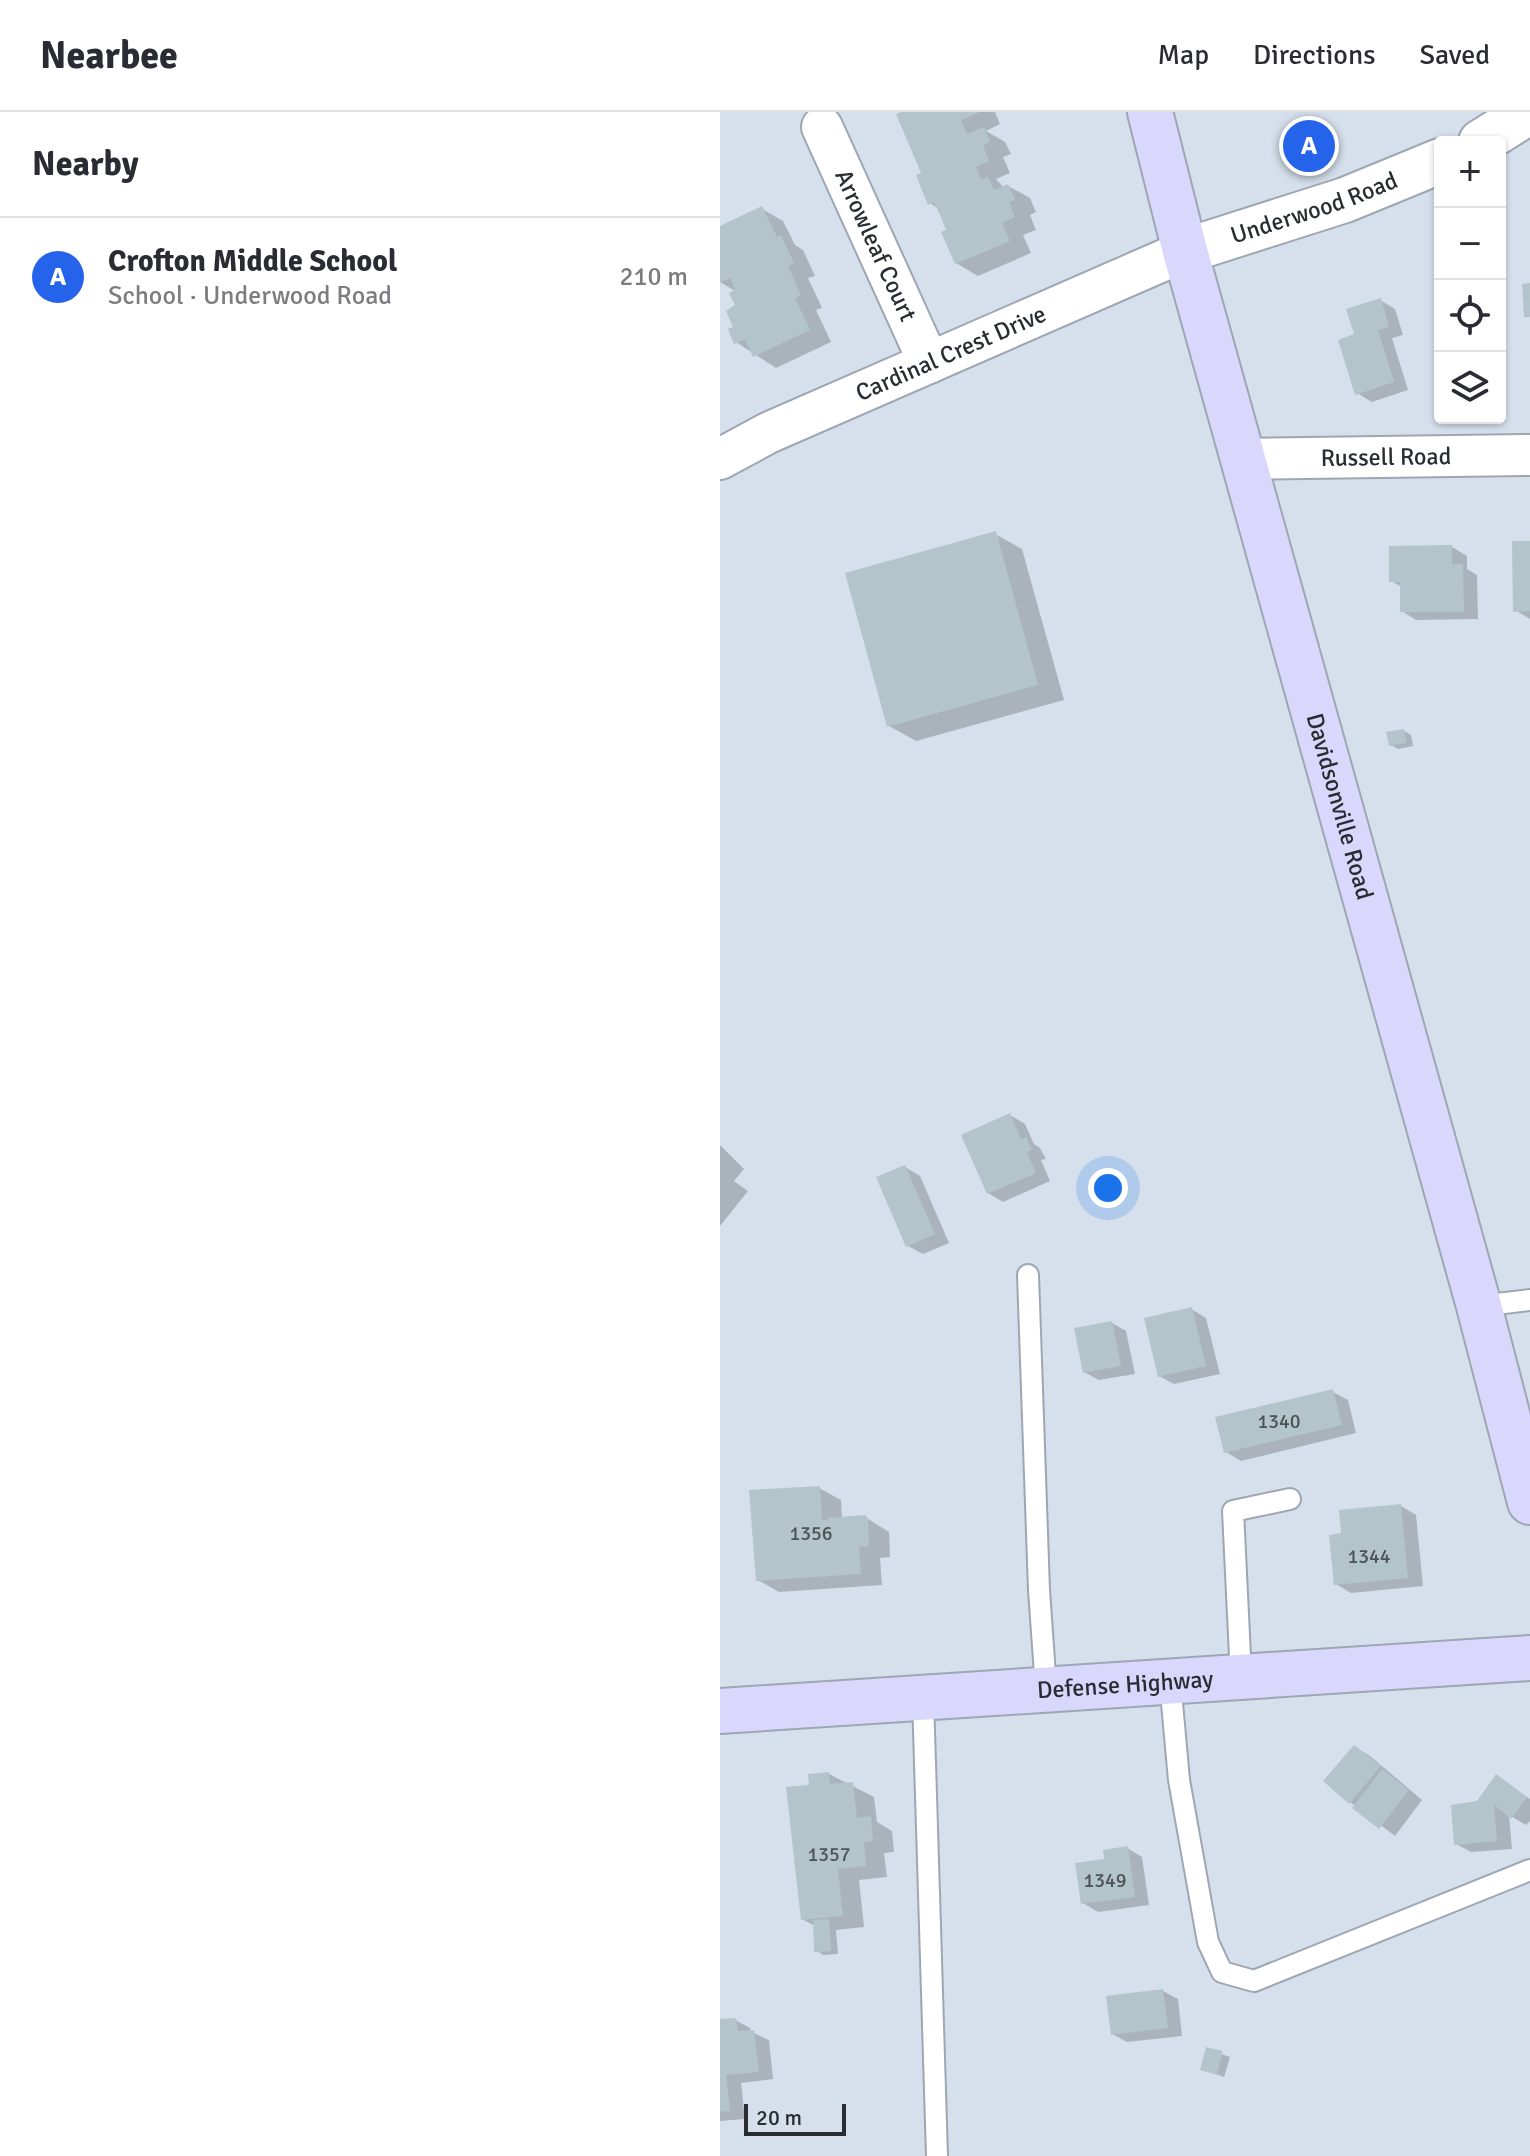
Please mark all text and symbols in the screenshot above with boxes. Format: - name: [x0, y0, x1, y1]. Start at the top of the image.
- text: Nearbee: [40, 32, 178, 79]
- text: Map: [1157, 38, 1209, 72]
- text: Directions: [1253, 38, 1375, 72]
- text: Saved: [1419, 38, 1490, 72]
- pin: A: [1283, 116, 1335, 176]
- map controls: [1434, 136, 1506, 424]
- button: +: [1434, 136, 1506, 208]
- text: Nearby: [32, 143, 139, 185]
- street label: Arrowleaf Court: [828, 165, 923, 326]
- street label: Underwood Road: [1227, 165, 1402, 251]
- button: −: [1434, 208, 1506, 280]
- text: Crofton Middle School: [108, 243, 397, 280]
- text: A: [50, 261, 66, 293]
- text: 210 m: [619, 261, 688, 293]
- text: School · Underwood Road: [108, 280, 392, 312]
- button: locate: [1434, 280, 1506, 352]
- street label: Cardinal Crest Drive: [851, 299, 1051, 408]
- button: layers: [1434, 352, 1506, 424]
- street label: Russell Road: [1320, 441, 1451, 473]
- street label: Davidsonville Road: [1300, 710, 1380, 903]
- your location: [1088, 1168, 1128, 1208]
- house number: 1340: [1257, 1409, 1301, 1434]
- house number: 1356: [789, 1521, 833, 1546]
- house number: 1344: [1347, 1544, 1391, 1569]
- street label: Defense Highway: [1036, 1664, 1214, 1705]
- house number: 1357: [807, 1842, 851, 1867]
- house number: 1349: [1083, 1868, 1127, 1893]
- scale bar: [744, 2100, 846, 2136]
- text: 20 m: [756, 2104, 802, 2131]

